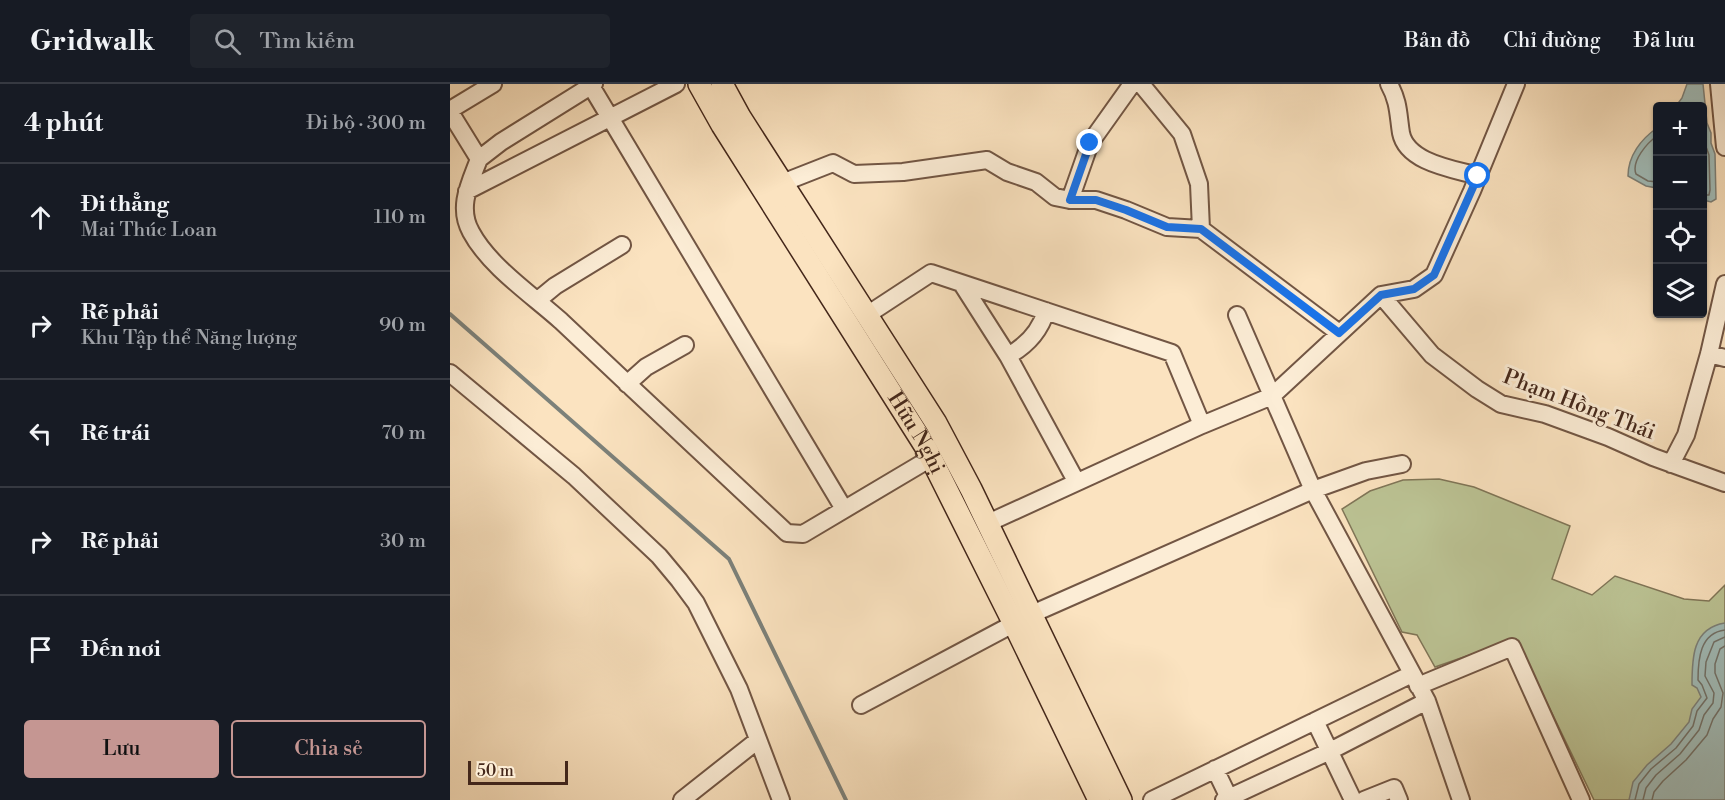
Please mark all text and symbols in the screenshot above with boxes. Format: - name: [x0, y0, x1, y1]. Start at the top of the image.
- search box: [190, 14, 610, 68]
- text: Gridwalk: [30, 24, 154, 59]
- icon: search: [211, 25, 244, 58]
- text: Tìm kiếm: [259, 28, 355, 55]
- text: Bản đồ: [1404, 28, 1470, 54]
- text: Chỉ đường: [1503, 28, 1601, 54]
- text: Đã lưu: [1634, 28, 1695, 54]
- map controls: [1653, 102, 1707, 318]
- button: +: [1653, 102, 1707, 156]
- text: 4 phút: [24, 107, 103, 139]
- text: Đi bộ · 300 m: [306, 111, 426, 136]
- route end: [1076, 129, 1102, 155]
- button: −: [1653, 156, 1707, 210]
- route start: [1464, 162, 1490, 188]
- text: Đi thẳng: [81, 191, 169, 218]
- icon: ahead: [24, 201, 57, 234]
- text: 110 m: [374, 205, 426, 230]
- button: locate: [1653, 210, 1707, 264]
- text: Mai Thúc Loan: [81, 218, 217, 243]
- button: layers: [1653, 264, 1707, 318]
- text: Rẽ phải: [81, 299, 159, 326]
- icon: right: [24, 309, 57, 342]
- text: 90 m: [379, 313, 426, 338]
- text: Khu Tập thể Năng lượng: [81, 326, 297, 351]
- street label: Phạm Hồng Thái: [1499, 364, 1659, 446]
- street label: Hữu Nghị: [881, 387, 950, 478]
- icon: left: [24, 417, 57, 450]
- text: Rẽ trái: [81, 420, 150, 447]
- text: 70 m: [382, 421, 426, 446]
- icon: right: [24, 525, 57, 558]
- text: Rẽ phải: [81, 528, 159, 555]
- text: 30 m: [380, 529, 426, 554]
- icon: arrive: [24, 633, 57, 666]
- text: Đến nơi: [81, 636, 161, 663]
- button: Lưu: [24, 720, 219, 778]
- button: Chia sẻ: [231, 720, 426, 778]
- scale bar: [468, 758, 568, 786]
- text: 50 m: [477, 761, 514, 781]

